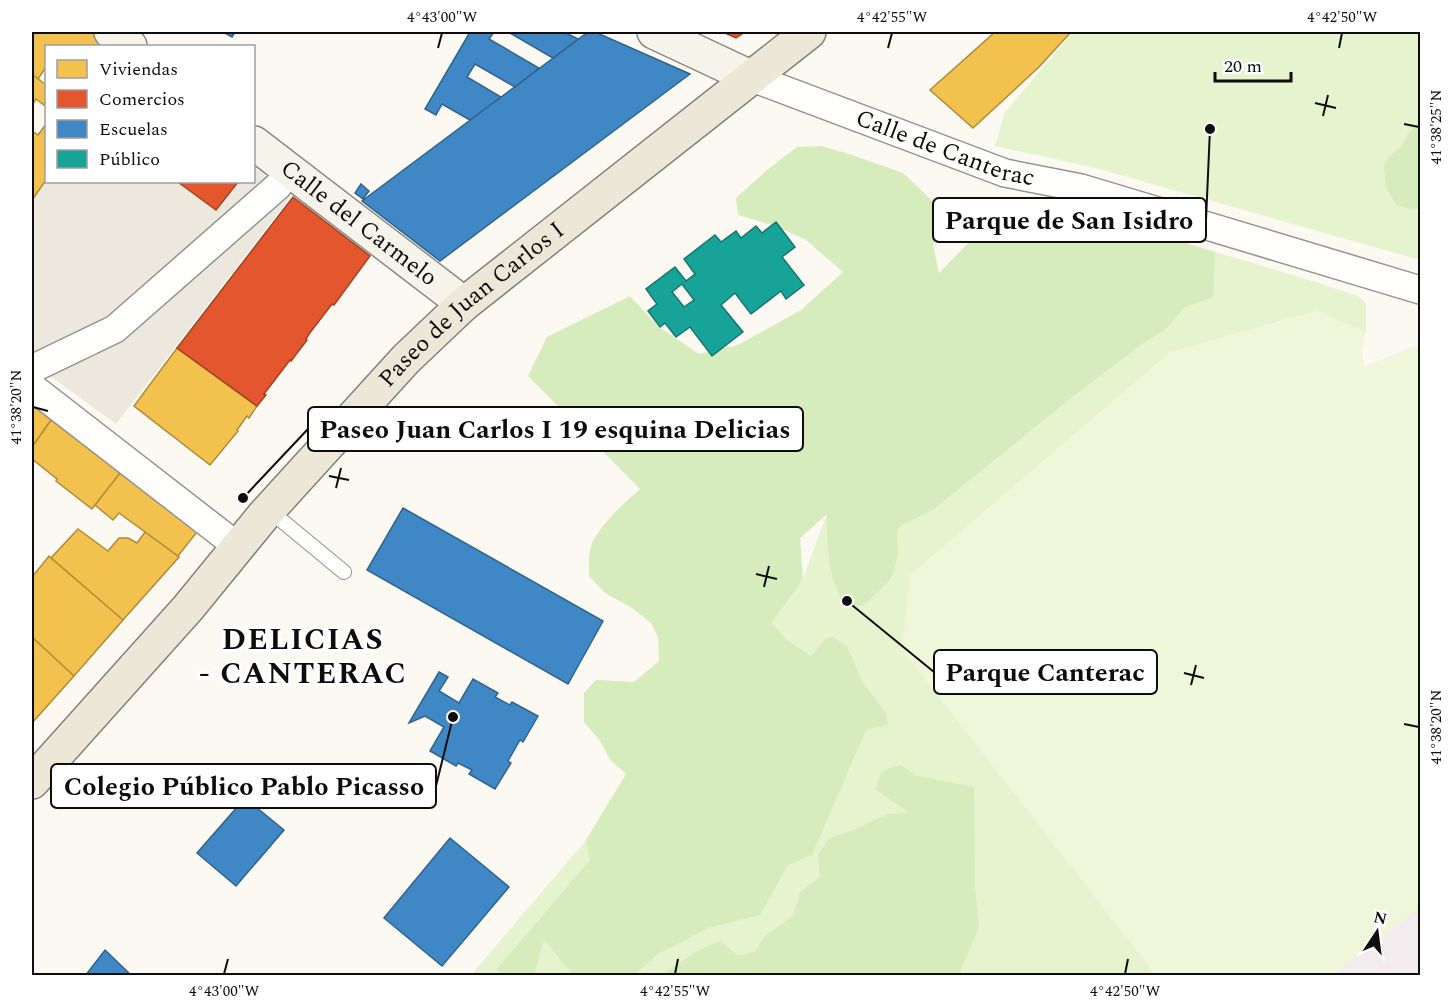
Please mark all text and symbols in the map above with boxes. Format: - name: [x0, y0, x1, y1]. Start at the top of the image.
- text: 4°43'00"W: [407, 6, 477, 29]
- text: 4°42'55"W: [857, 6, 927, 29]
- text: 4°42'50"W: [1307, 6, 1377, 29]
- legend: [45, 45, 255, 183]
- scale bar: [1215, 45, 1292, 83]
- text: 20 m: [1224, 53, 1262, 80]
- text: Viviendas: [99, 56, 178, 83]
- text: Comercios: [99, 86, 185, 113]
- text: 41°38'25"N: [1425, 89, 1448, 165]
- street label: Calle de Canterac: [850, 100, 1038, 196]
- text: Escuelas: [99, 116, 168, 143]
- text: Público: [99, 146, 160, 173]
- street label: Calle del Carmelo: [272, 151, 445, 295]
- callout: Parque de San Isidro: [933, 198, 1206, 242]
- text: Parque de San Isidro: [945, 201, 1193, 241]
- street label: Paseo de Juan Carlos I: [370, 213, 573, 396]
- text: 41°38'20"N: [5, 369, 28, 445]
- callout: Paseo Juan Carlos I 19 esquina Delicias: [308, 407, 803, 451]
- text: Paseo Juan Carlos I 19 esquina Delicias: [319, 410, 791, 450]
- district label: DELICIAS - CANTERAC: [199, 617, 407, 697]
- callout: Parque Canterac: [934, 650, 1157, 694]
- text: Parque Canterac: [945, 653, 1145, 693]
- text: 41°38'20"N: [1425, 689, 1448, 765]
- callout: Colegio Público Pablo Picasso: [51, 764, 436, 808]
- text: Colegio Público Pablo Picasso: [64, 767, 424, 807]
- north arrow: [1347, 902, 1407, 962]
- text: N: [1371, 905, 1389, 932]
- text: 4°43'00"W: [189, 980, 259, 1003]
- text: 4°42'55"W: [640, 980, 710, 1003]
- text: 4°42'50"W: [1090, 980, 1160, 1003]

